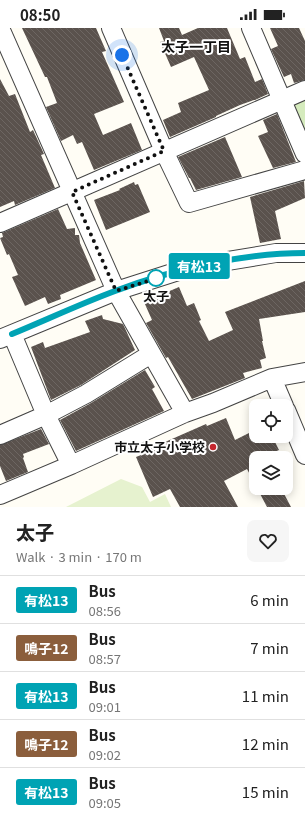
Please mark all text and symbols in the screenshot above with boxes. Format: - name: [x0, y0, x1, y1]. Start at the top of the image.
- text: 08:50: [20, 4, 60, 25]
- district label: 太子一丁目: [161, 36, 231, 56]
- your location: [112, 45, 132, 65]
- line badge: 有松13: [171, 253, 227, 279]
- text: 有松13: [177, 256, 221, 276]
- marker: 太子: [147, 269, 165, 287]
- place label: 太子: [143, 286, 169, 305]
- map controls: [249, 399, 293, 495]
- button: locate: [249, 399, 293, 443]
- place label: 市立太子小学校: [114, 437, 205, 456]
- marker: 市立太子小学校: [208, 442, 218, 452]
- button: layers: [249, 451, 293, 495]
- text: 太子: [16, 518, 54, 545]
- button: heart: [247, 520, 289, 562]
- text: Walk · 3 min · 170 m: [16, 547, 142, 566]
- text: Bus: [89, 580, 116, 601]
- text: 6 min: [250, 589, 289, 610]
- text: 有松13: [24, 590, 69, 610]
- text: 08:56: [89, 601, 121, 620]
- text: Bus: [89, 628, 116, 649]
- text: 7 min: [250, 637, 289, 658]
- text: 鳴子12: [24, 638, 69, 658]
- text: 08:57: [89, 649, 121, 668]
- text: Bus: [89, 676, 116, 697]
- text: 11 min: [242, 685, 289, 706]
- text: 有松13: [24, 686, 69, 706]
- text: 09:01: [89, 697, 121, 716]
- text: Bus: [89, 724, 116, 745]
- text: 12 min: [242, 733, 289, 754]
- text: 鳴子12: [24, 734, 69, 754]
- text: 09:02: [89, 745, 121, 764]
- text: Bus: [89, 772, 116, 793]
- text: 15 min: [242, 781, 289, 802]
- text: 有松13: [24, 782, 69, 802]
- text: 09:05: [89, 793, 121, 812]

